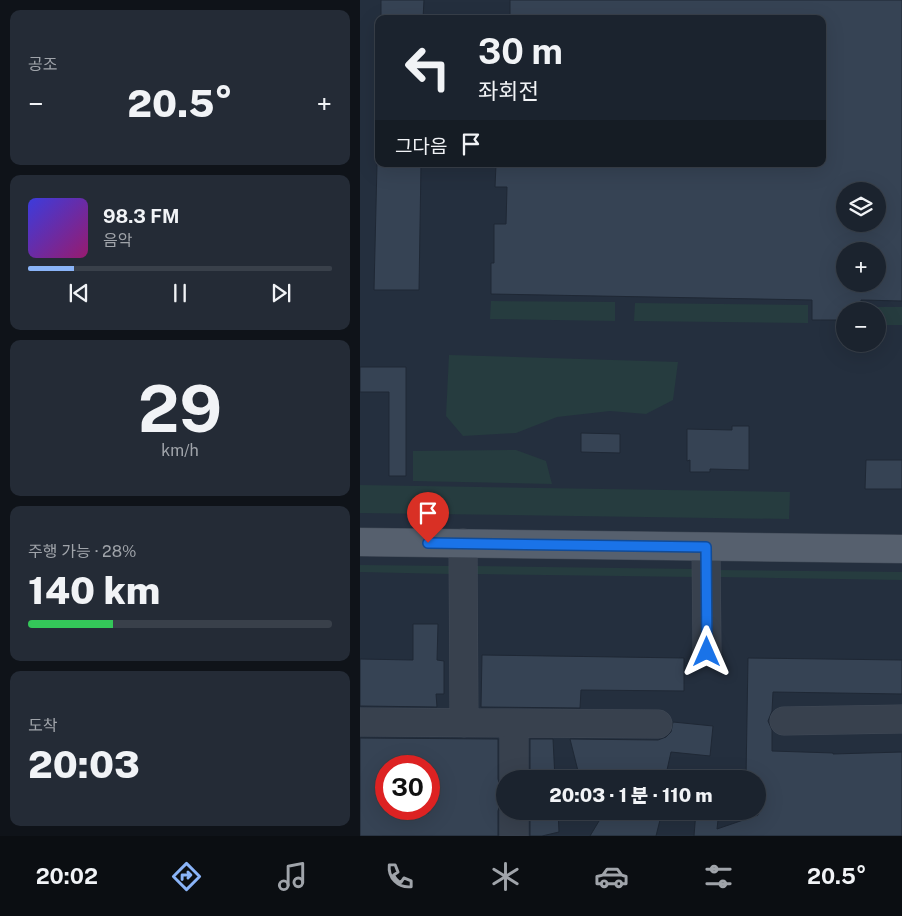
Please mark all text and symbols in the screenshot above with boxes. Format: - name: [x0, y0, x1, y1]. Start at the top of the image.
- text: 30 m: [478, 31, 563, 72]
- icon: left: [395, 35, 460, 100]
- text: 공조: [28, 55, 57, 74]
- text: 좌회전: [478, 78, 539, 104]
- text: 20.5°: [127, 81, 233, 126]
- text: −: [28, 87, 44, 120]
- text: +: [316, 87, 332, 120]
- icon: arrive: [457, 130, 485, 158]
- text: 그다음: [395, 135, 447, 157]
- map controls: [836, 182, 886, 352]
- button: layers: [836, 182, 886, 232]
- text: 98.3 FM: [103, 205, 179, 227]
- text: 음악: [103, 231, 132, 250]
- button: +: [836, 242, 886, 292]
- icon: previous: [65, 279, 93, 307]
- icon: pause: [166, 279, 194, 307]
- icon: next: [267, 279, 295, 307]
- button: −: [836, 302, 886, 352]
- text: 29: [138, 370, 222, 447]
- text: km/h: [161, 441, 199, 460]
- pin: [407, 492, 449, 543]
- icon: arrive: [414, 499, 442, 527]
- text: 주행 가능 · 28%: [28, 542, 136, 561]
- text: 140 km: [28, 568, 160, 613]
- position arrow: [680, 625, 732, 677]
- text: 도착: [28, 716, 57, 735]
- text: 20:03: [28, 742, 140, 787]
- speed limit sign: 30: [375, 755, 440, 820]
- text: 20:03 · 1 분 · 110 m: [549, 784, 713, 806]
- icon: directions: [169, 859, 204, 894]
- icon: music: [275, 859, 310, 894]
- icon: phone: [382, 859, 417, 894]
- icon: climate: [488, 859, 523, 894]
- icon: car: [594, 859, 629, 894]
- icon: filters: [701, 859, 736, 894]
- text: 20:02: [36, 863, 98, 889]
- text: 20.5°: [807, 863, 866, 889]

